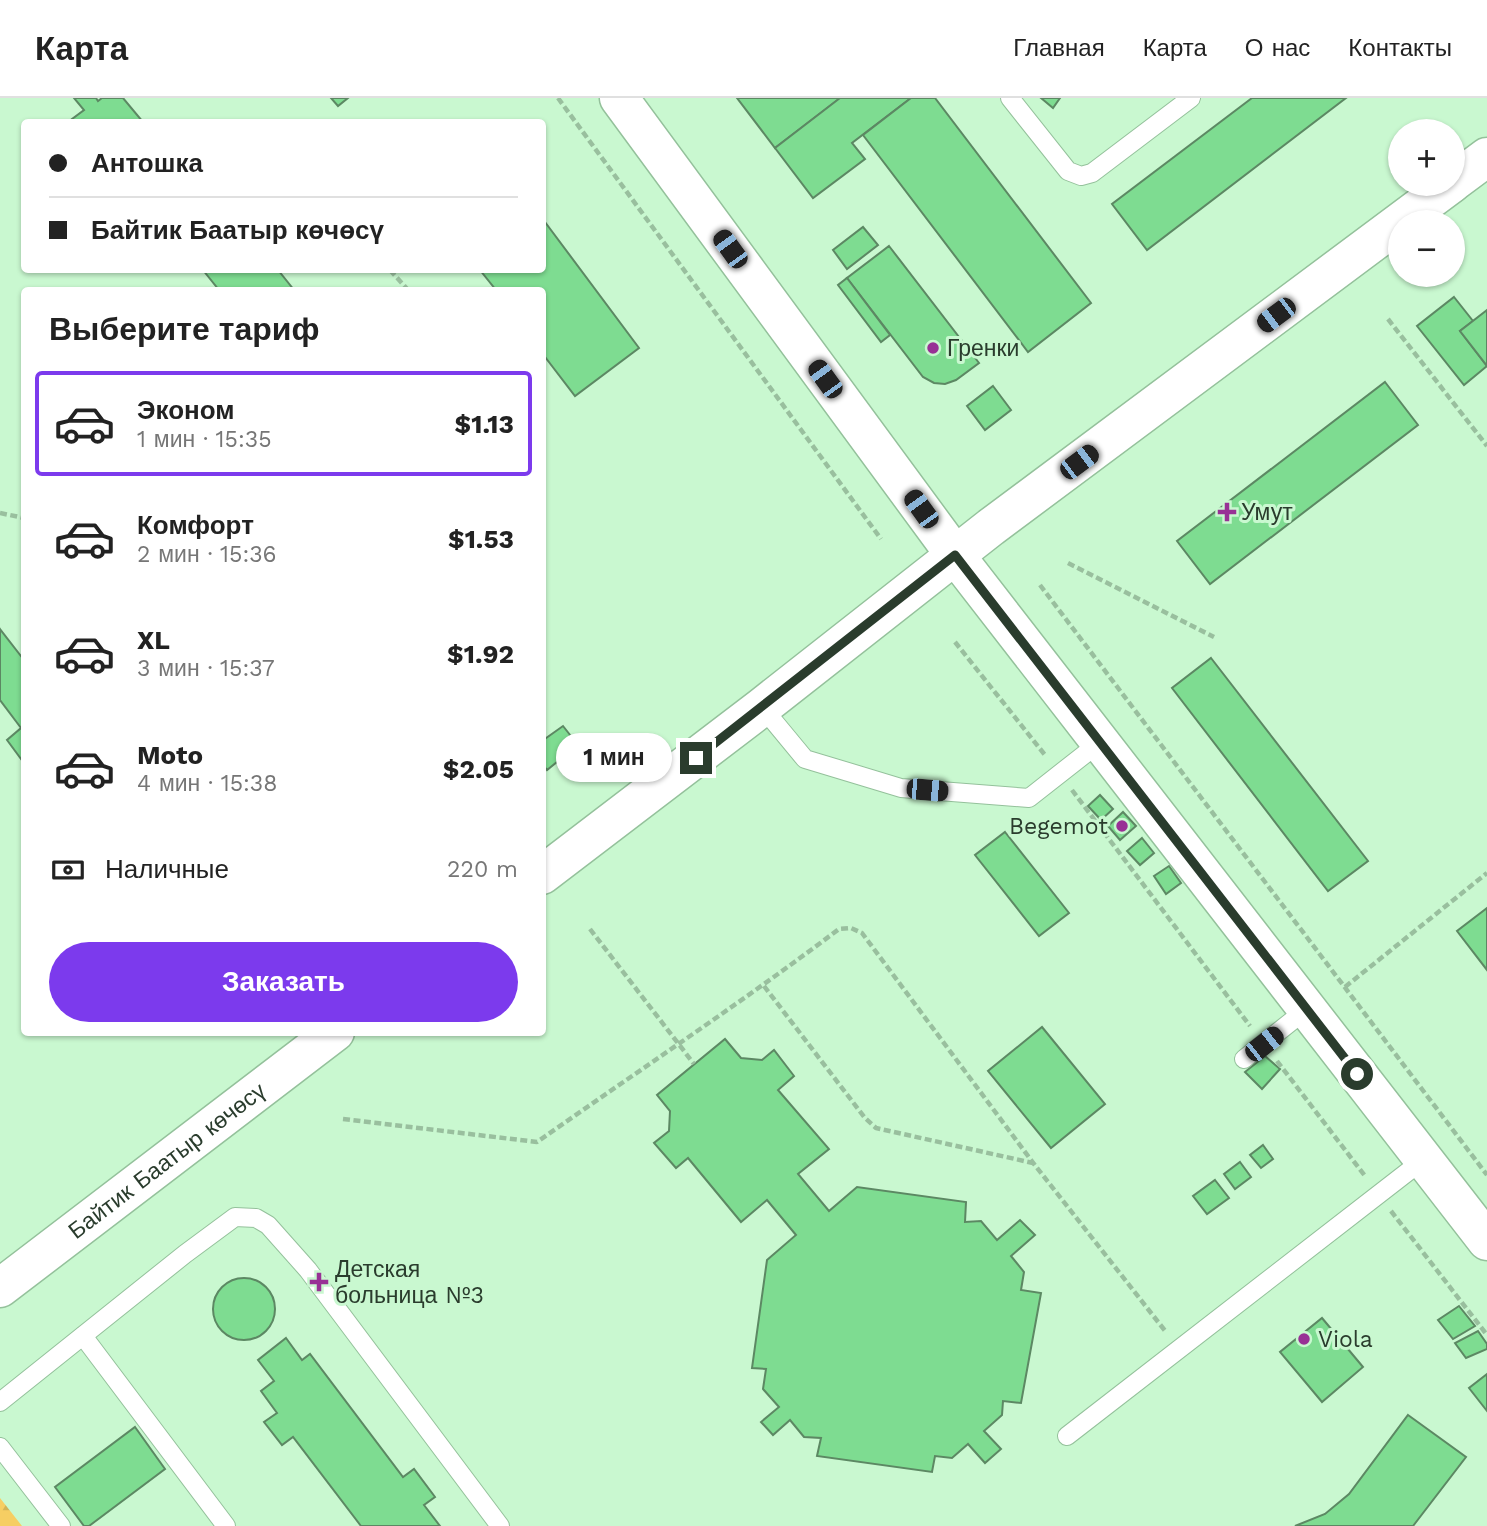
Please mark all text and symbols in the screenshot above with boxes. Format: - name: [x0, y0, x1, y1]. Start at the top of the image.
- text: Карта: [35, 29, 128, 68]
- text: Главная: [1013, 34, 1105, 62]
- text: Карта: [1143, 34, 1207, 62]
- text: О нас: [1245, 34, 1310, 62]
- text: Контакты: [1348, 34, 1452, 62]
- map controls: [1388, 119, 1465, 287]
- button: +: [1388, 119, 1465, 196]
- text: Антошка: [91, 148, 203, 178]
- button: −: [1388, 210, 1465, 287]
- text: Байтик Баатыр көчөсү: [91, 215, 384, 245]
- car: [710, 226, 751, 272]
- car: [1253, 294, 1300, 336]
- text: Выберите тариф: [49, 310, 320, 348]
- place label: Гренки: [947, 335, 1019, 362]
- marker: Гренки: [925, 340, 941, 356]
- car: [805, 356, 846, 402]
- icon: car: [53, 392, 116, 455]
- text: Эконом: [137, 395, 235, 425]
- text: $1.13: [455, 409, 514, 439]
- text: 1 мин · 15:35: [137, 426, 272, 453]
- car: [1056, 441, 1103, 483]
- car: [901, 486, 942, 532]
- place label: Умут: [1241, 499, 1293, 526]
- marker: Умут: [1219, 504, 1235, 520]
- icon: car: [53, 507, 116, 570]
- text: Комфорт: [137, 510, 254, 540]
- text: $1.53: [448, 524, 514, 554]
- text: 2 мин · 15:36: [137, 541, 277, 568]
- icon: car: [53, 622, 116, 685]
- text: XL: [137, 625, 170, 655]
- text: $1.92: [447, 639, 514, 669]
- text: 3 мин · 15:37: [137, 655, 275, 682]
- callout: 1 мин: [556, 734, 672, 782]
- icon: car: [53, 737, 116, 800]
- text: Moto: [137, 740, 203, 770]
- route end: [680, 742, 712, 774]
- text: 1 мин: [583, 744, 645, 771]
- text: $2.05: [443, 754, 514, 784]
- text: 4 мин · 15:38: [137, 770, 277, 797]
- car: [906, 778, 949, 802]
- place label: Begemot: [1009, 813, 1108, 840]
- marker: Begemot: [1114, 818, 1130, 834]
- icon: cash: [49, 851, 87, 889]
- text: Наличные: [105, 854, 229, 884]
- text: 220 m: [447, 856, 518, 883]
- button: Заказать: [49, 942, 518, 1022]
- car: [1241, 1023, 1288, 1065]
- route start: [1341, 1058, 1373, 1090]
- street label: Байтик Баатыр көчөсү: [63, 1077, 271, 1245]
- place label: Детская больница №3: [335, 1256, 484, 1309]
- marker: Детская больница №3: [309, 1272, 329, 1292]
- place label: Viola: [1318, 1326, 1373, 1353]
- marker: Viola: [1296, 1331, 1312, 1347]

